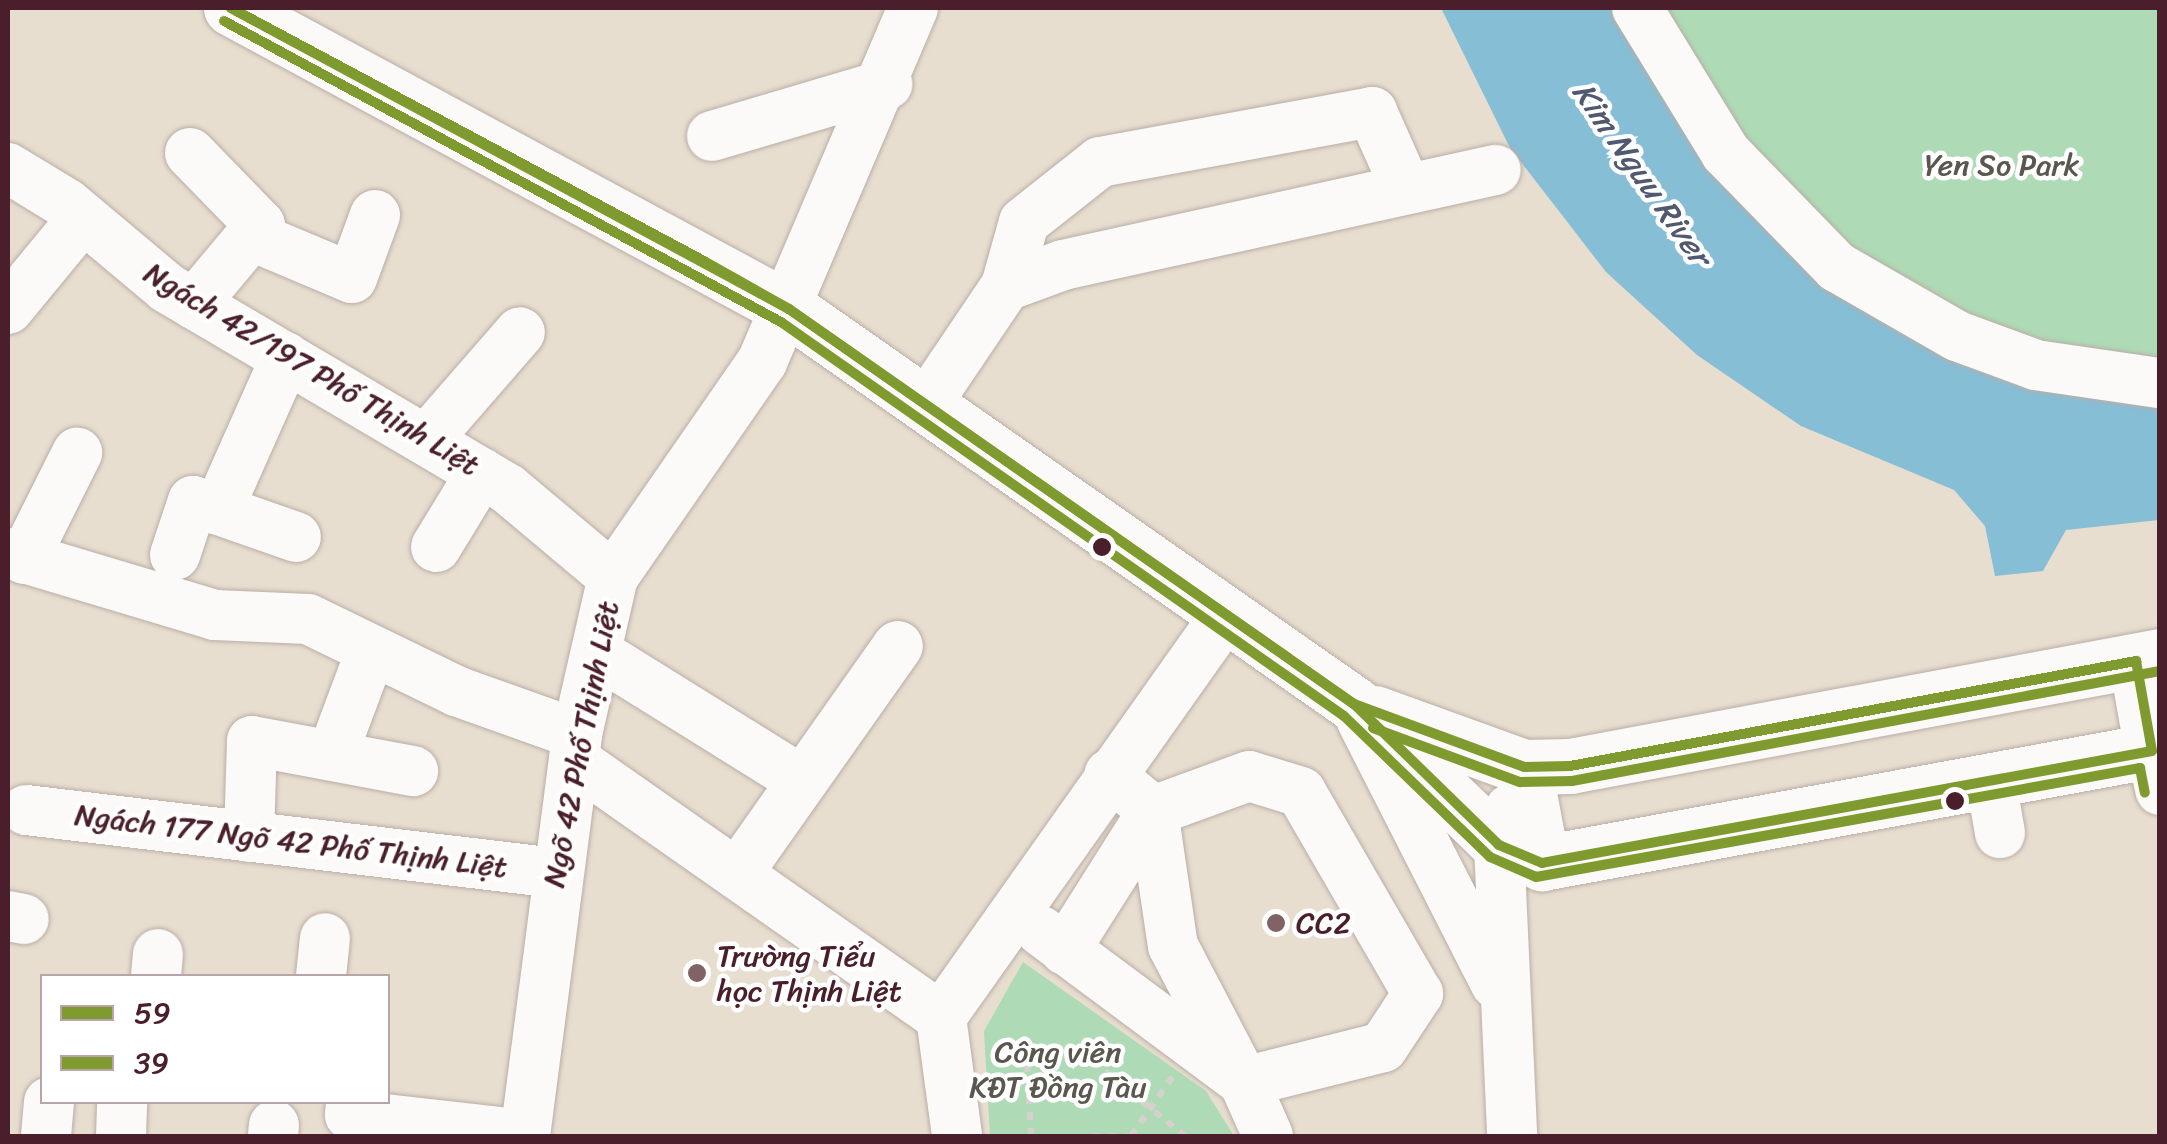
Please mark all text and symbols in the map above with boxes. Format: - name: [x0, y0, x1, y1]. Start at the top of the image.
- water label: Kim Nguu River: [1564, 75, 1718, 273]
- park label: Yen So Park: [1924, 147, 2080, 183]
- street label: Ngách 42/197 Phố Thịnh Liệt: [138, 255, 486, 483]
- unlabelled marker: [1092, 537, 1112, 557]
- street label: Ngõ 42 Phố Thịnh Liệt: [536, 598, 626, 890]
- unlabelled marker: [1945, 791, 1965, 811]
- street label: Ngách 177 Ngõ 42 Phố Thịnh Liệt: [73, 797, 509, 885]
- place label: CC2: [1296, 905, 1351, 941]
- marker: CC2: [1265, 912, 1287, 934]
- place label: Trường Tiểu học Thịnh Liệt: [717, 938, 902, 1008]
- marker: Trường Tiểu học Thịnh Liệt: [686, 962, 708, 984]
- legend: [40, 974, 390, 1104]
- text: 59: [134, 986, 171, 1040]
- park label: Công viên KĐT Đồng Tàu: [969, 1034, 1147, 1104]
- text: 39: [134, 1036, 169, 1090]

